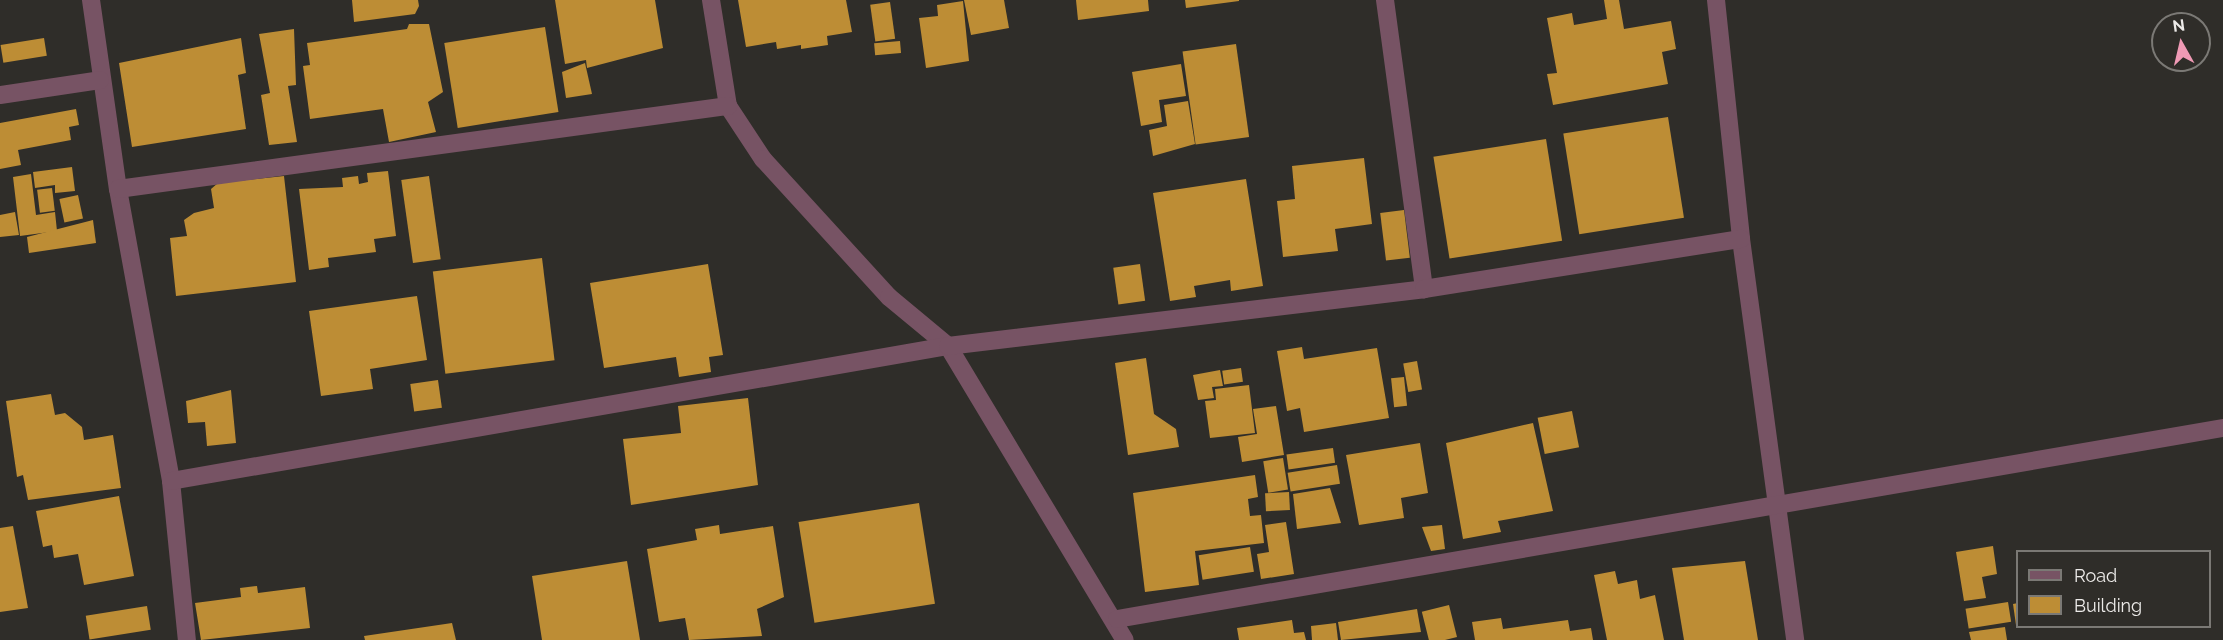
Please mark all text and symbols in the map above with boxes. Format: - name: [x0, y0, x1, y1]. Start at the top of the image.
- north arrow: [2151, 12, 2211, 72]
- text: N: [2171, 15, 2186, 36]
- legend: [2016, 550, 2211, 628]
- text: Road: [2074, 565, 2117, 586]
- text: Building: [2074, 595, 2142, 616]

